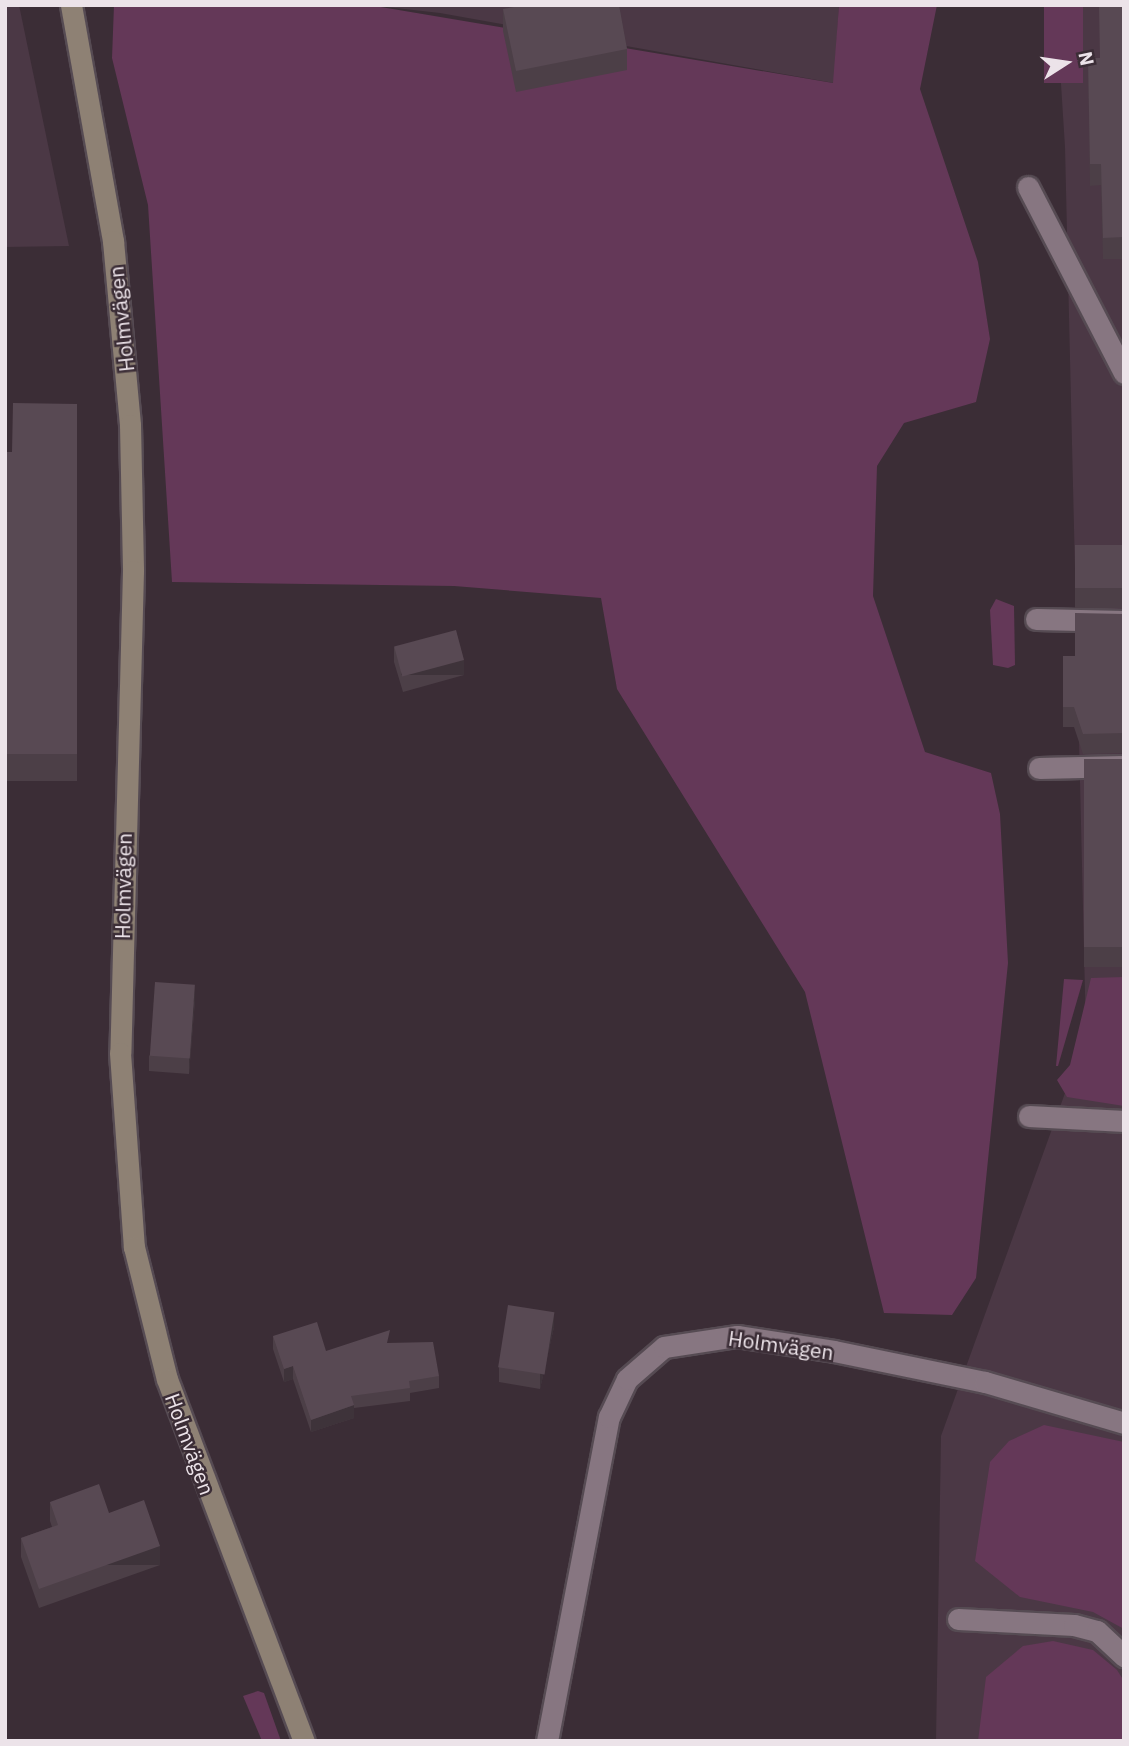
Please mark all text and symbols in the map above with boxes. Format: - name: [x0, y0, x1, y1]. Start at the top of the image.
- north arrow: [1031, 28, 1101, 98]
- text: N: [1073, 49, 1100, 68]
- street label: Holmvägen: [103, 265, 139, 373]
- street label: Holmvägen: [109, 833, 137, 939]
- street label: Holmvägen: [727, 1325, 835, 1365]
- street label: Holmvägen: [160, 1390, 220, 1498]

